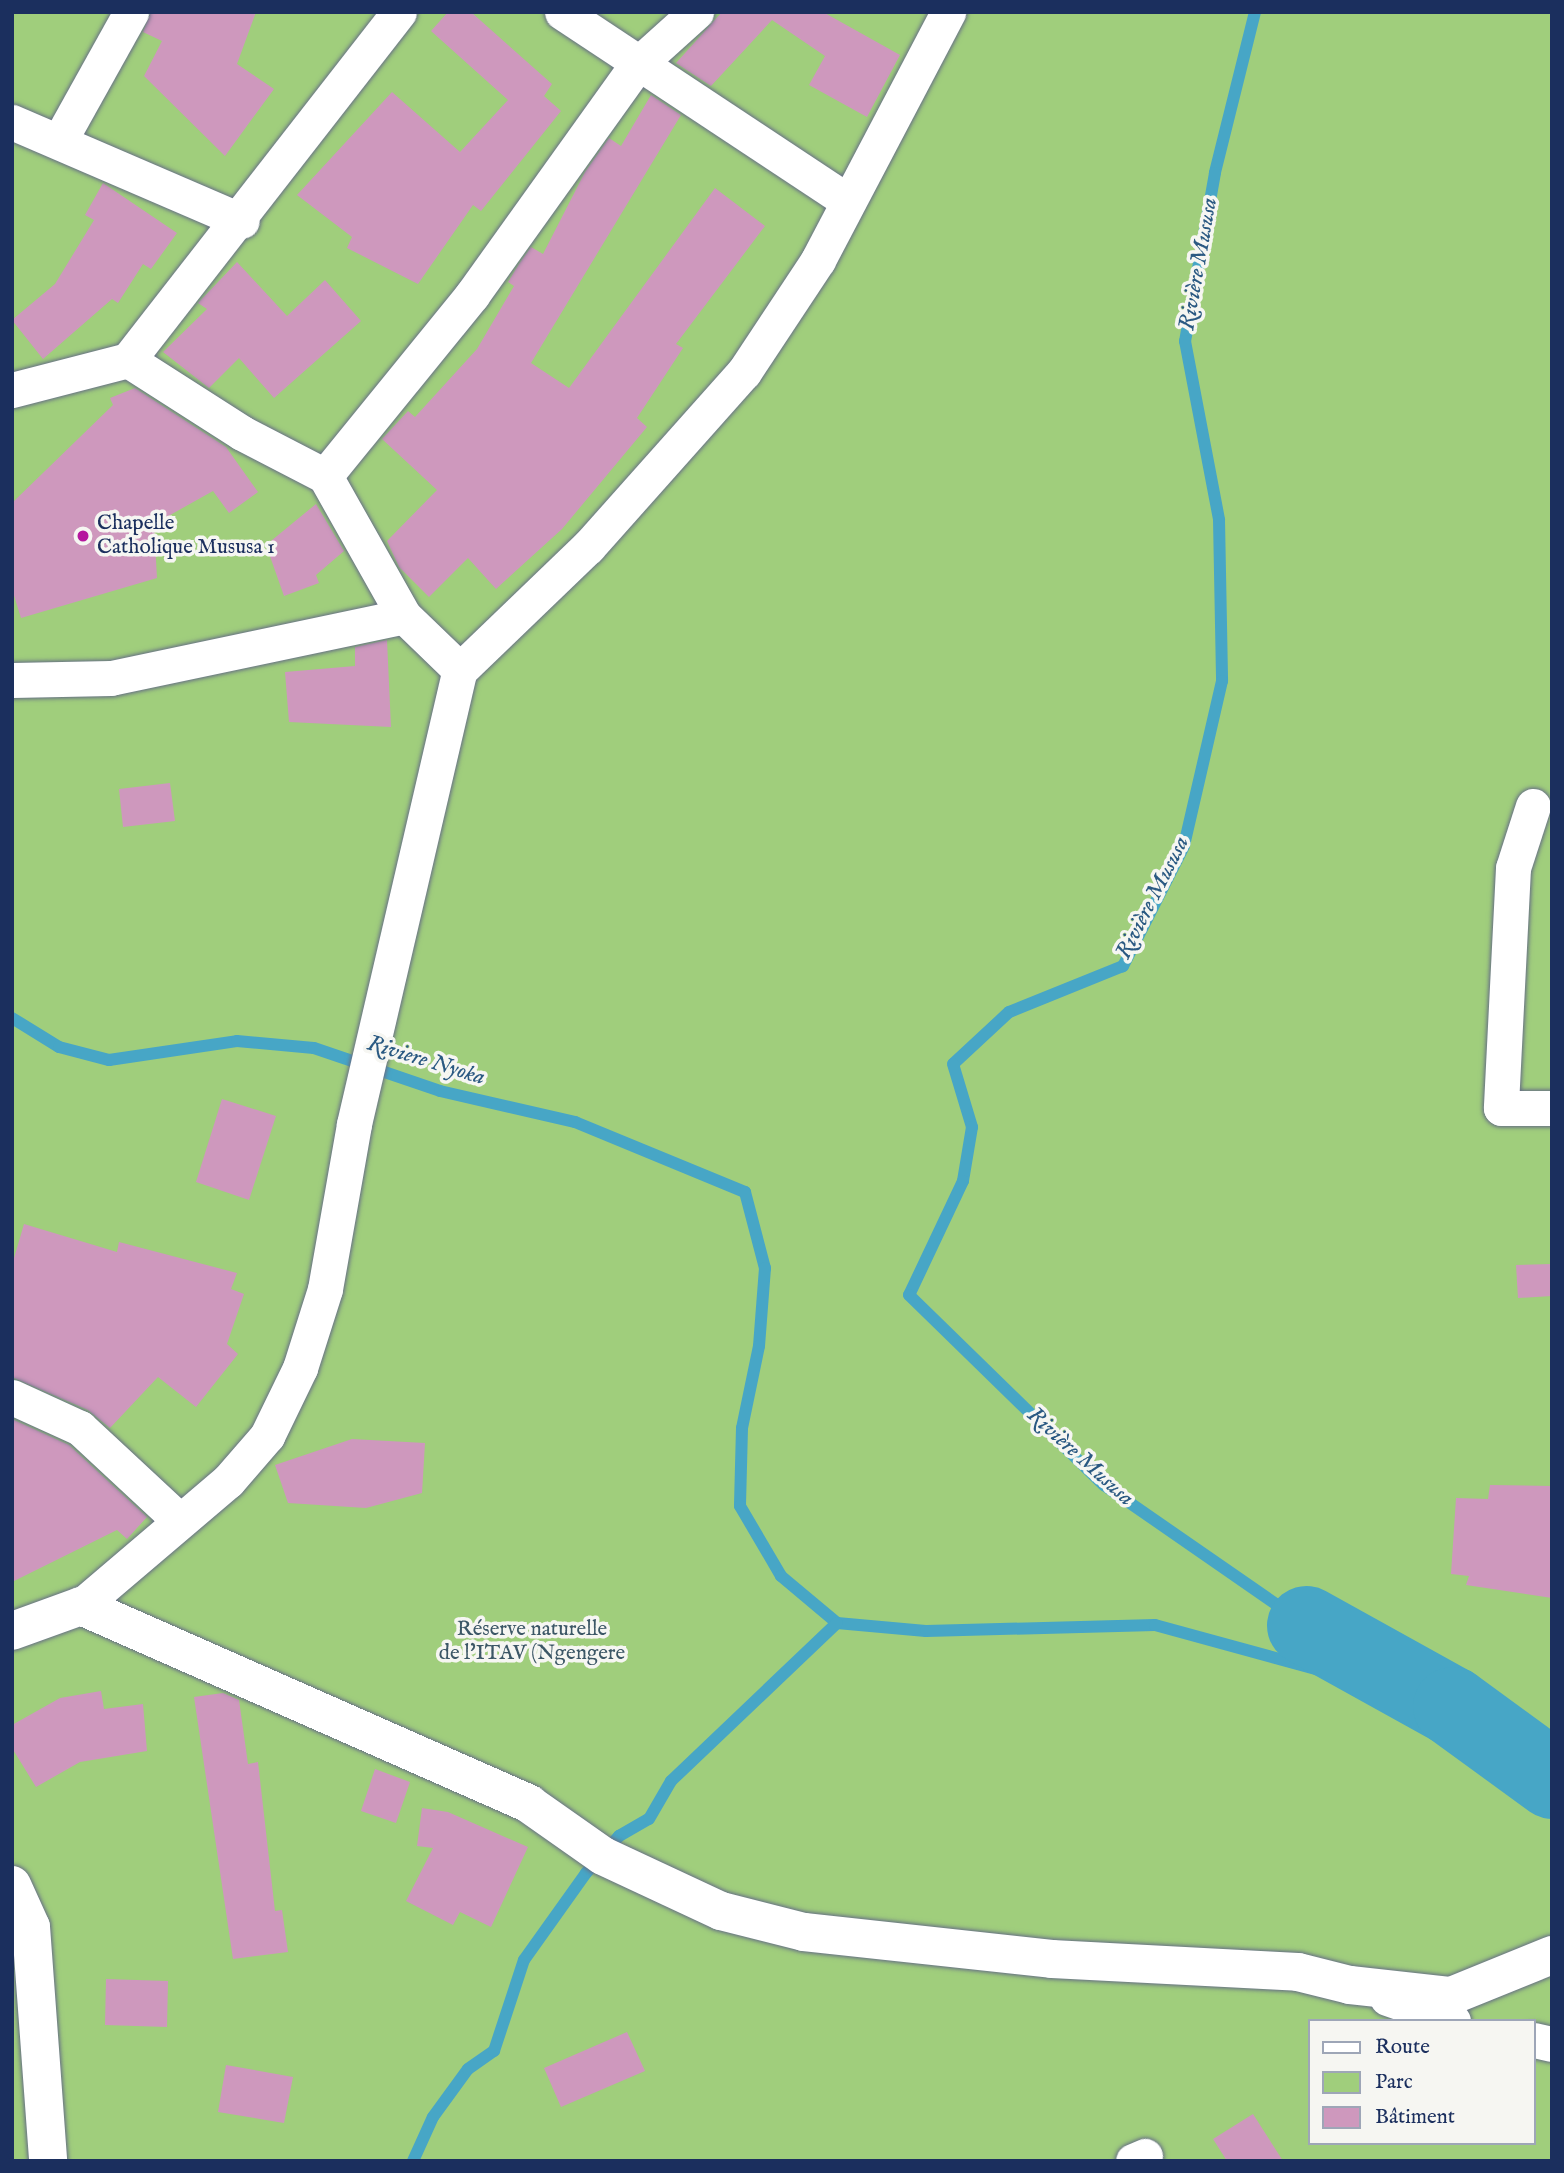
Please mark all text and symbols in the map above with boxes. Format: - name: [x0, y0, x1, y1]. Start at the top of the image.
- water label: Rivière Mususa: [1174, 195, 1224, 333]
- place label: Chapelle Catholique Mususa 1: [97, 511, 275, 561]
- marker: Chapelle Catholique Mususa 1: [75, 528, 91, 544]
- water label: Rivière Mususa: [1110, 832, 1196, 964]
- water label: Riviere Nyoka: [364, 1030, 488, 1092]
- water label: Rivière Mususa: [1021, 1402, 1139, 1512]
- park label: Réserve naturelle de l'ITAV (Ngengere: [439, 1617, 625, 1667]
- legend: [1308, 2019, 1536, 2145]
- text: Route: [1375, 2034, 1430, 2061]
- text: Parc: [1375, 2069, 1413, 2096]
- text: Bâtiment: [1375, 2104, 1455, 2131]

